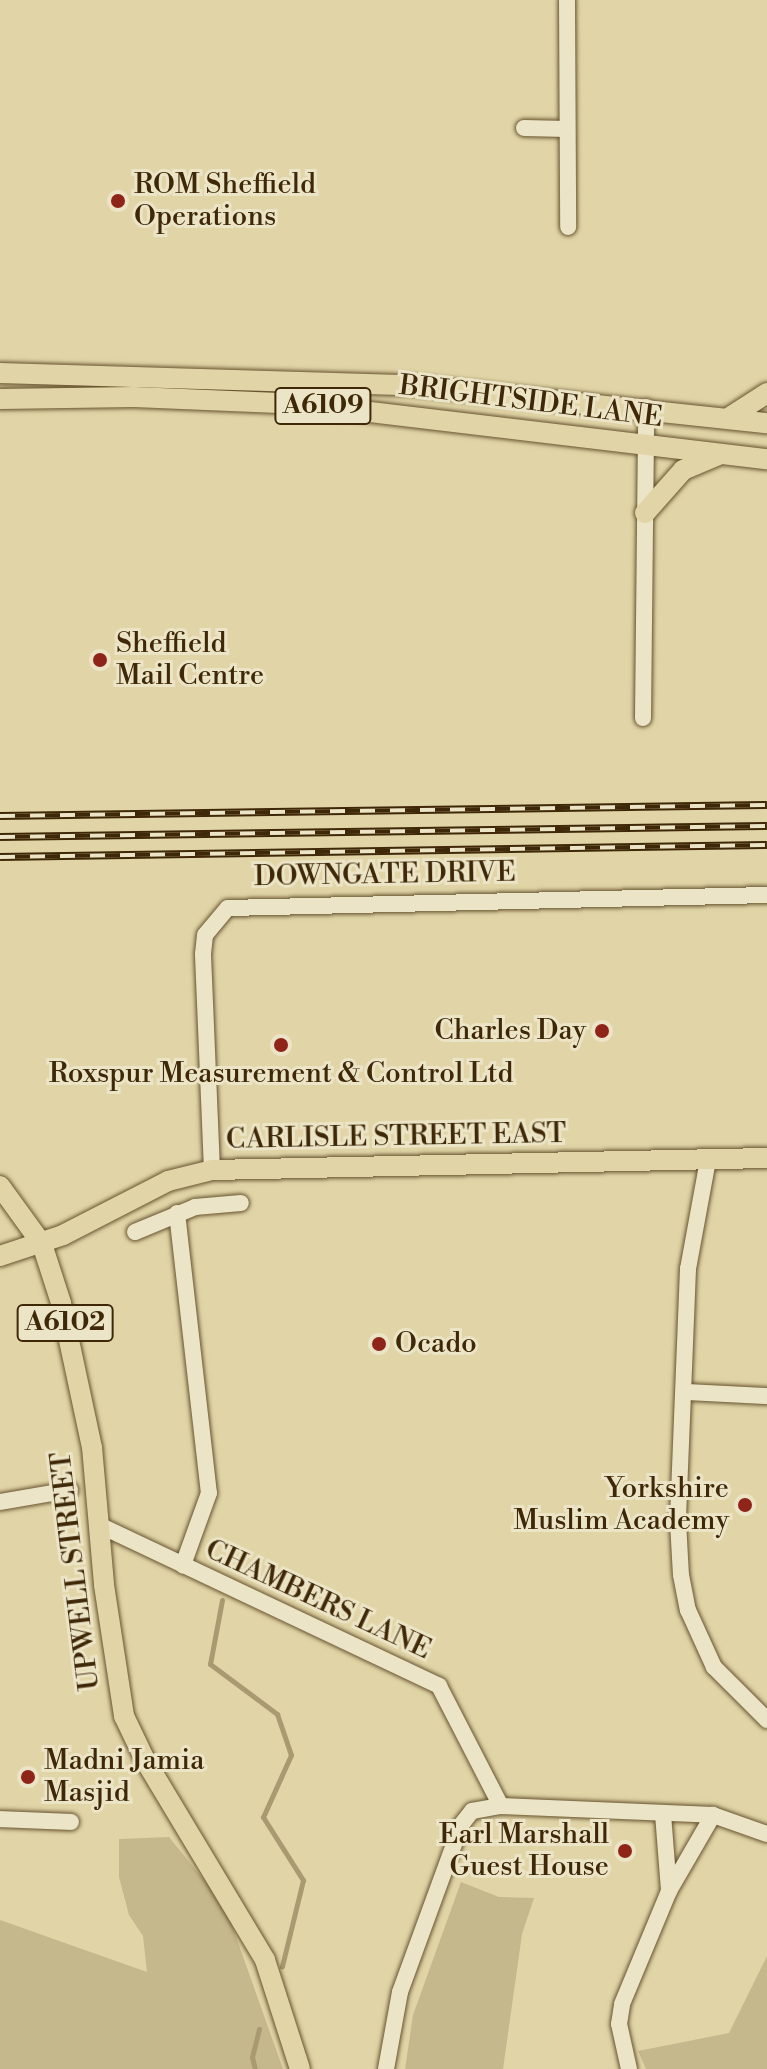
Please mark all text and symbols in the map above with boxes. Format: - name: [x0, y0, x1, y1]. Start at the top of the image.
- place label: ROM Sheffield Operations: [134, 168, 316, 234]
- marker: ROM Sheffield Operations: [109, 192, 127, 210]
- street label: BRIGHTSIDE LANE: [397, 369, 665, 435]
- road number: A6109: [273, 384, 373, 428]
- place label: Sheffield Mail Centre: [116, 627, 264, 693]
- marker: Sheffield Mail Centre: [91, 651, 109, 669]
- street label: DOWNGATE DRIVE: [254, 856, 516, 894]
- place label: Charles Day: [434, 1014, 586, 1048]
- marker: Charles Day: [593, 1022, 611, 1040]
- marker: Roxspur Measurement & Control Ltd: [272, 1036, 290, 1054]
- place label: Roxspur Measurement & Control Ltd: [49, 1057, 513, 1091]
- street label: CARLISLE STREET EAST: [226, 1117, 566, 1157]
- road number: A6102: [15, 1301, 115, 1345]
- place label: Ocado: [395, 1327, 477, 1361]
- marker: Ocado: [370, 1335, 388, 1353]
- street label: UPWELL STREET: [45, 1450, 107, 1692]
- place label: Yorkshire Muslim Academy: [514, 1472, 729, 1538]
- marker: Yorkshire Muslim Academy: [736, 1496, 754, 1514]
- street label: CHAMBERS LANE: [200, 1533, 436, 1667]
- place label: Madni Jamia Masjid: [44, 1744, 204, 1810]
- marker: Madni Jamia Masjid: [19, 1768, 37, 1786]
- place label: Earl Marshall Guest House: [439, 1818, 609, 1884]
- marker: Earl Marshall Guest House: [616, 1842, 634, 1860]

